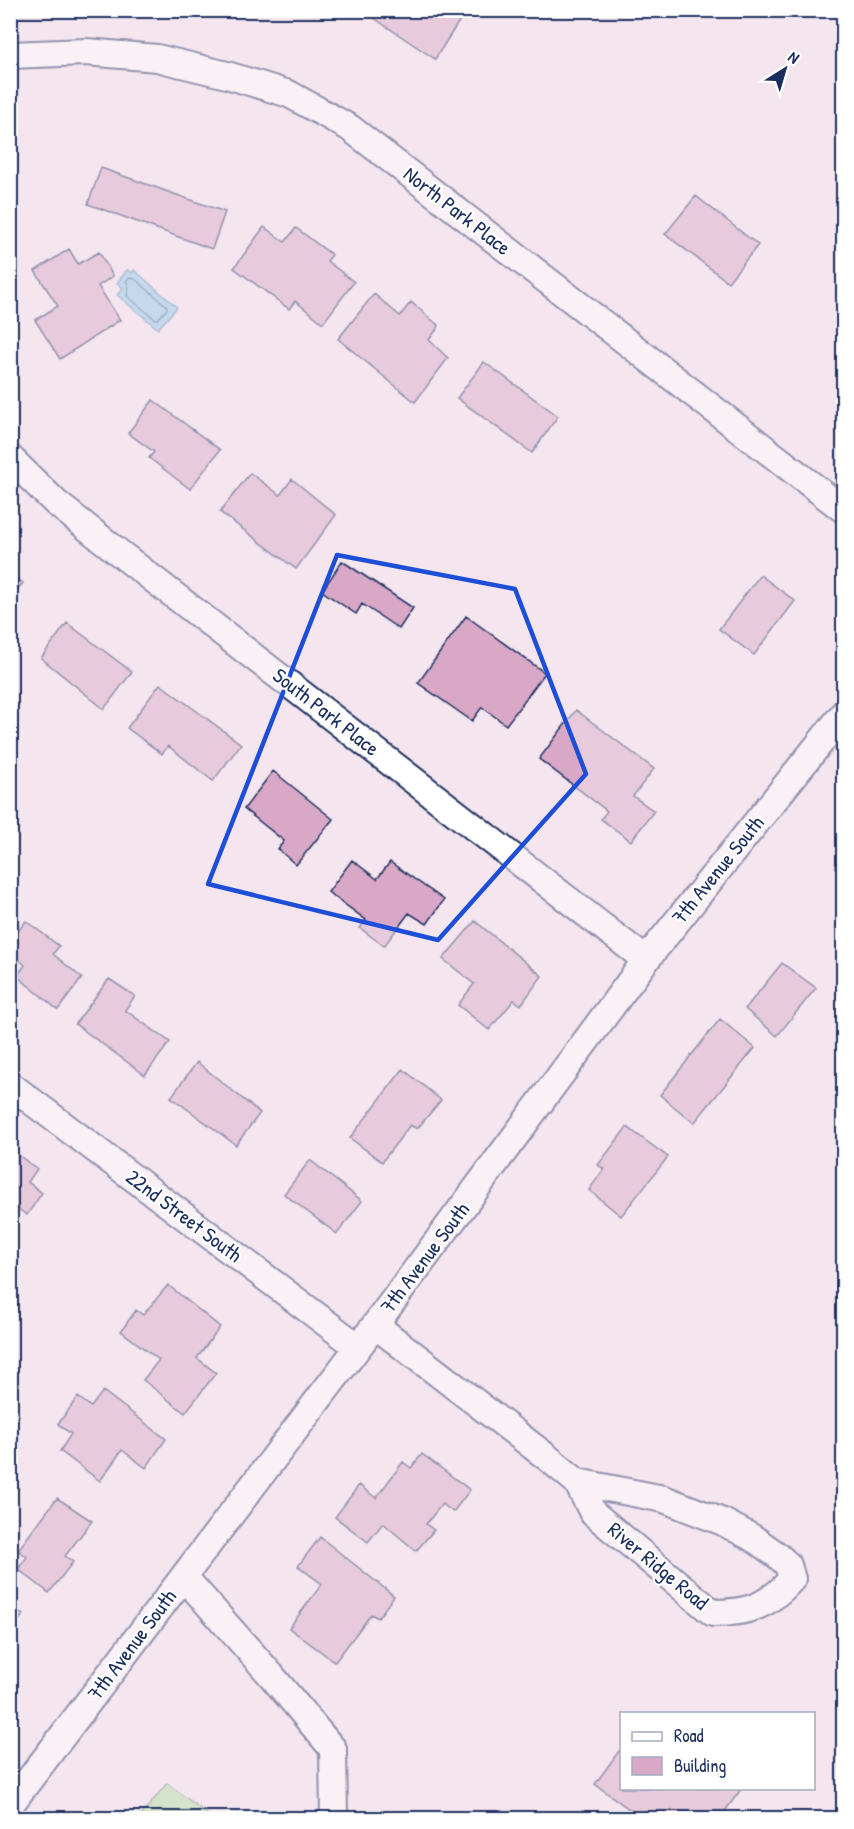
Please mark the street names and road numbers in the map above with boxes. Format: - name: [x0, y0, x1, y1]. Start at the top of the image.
- street label: North Park Place: [398, 159, 517, 262]
- street label: South Park Place: [267, 661, 386, 762]
- street label: 7th Avenue South: [665, 809, 770, 930]
- street label: 22nd Street South: [120, 1162, 248, 1269]
- street label: 7th Avenue South: [373, 1196, 476, 1319]
- street label: River Ridge Road: [602, 1515, 715, 1616]
- street label: 7th Avenue South: [80, 1583, 183, 1706]

